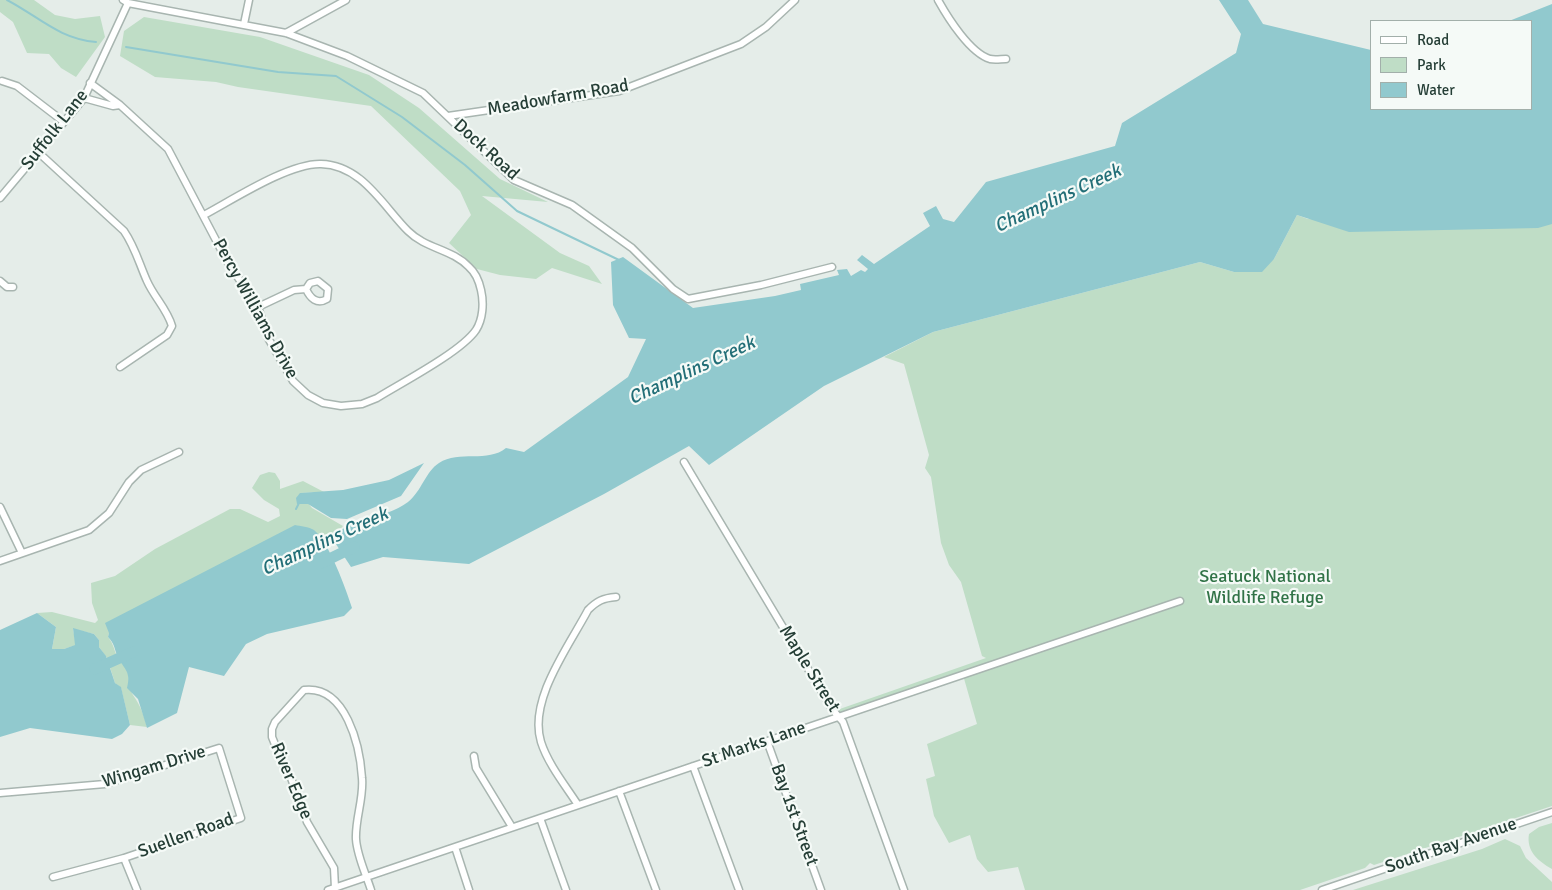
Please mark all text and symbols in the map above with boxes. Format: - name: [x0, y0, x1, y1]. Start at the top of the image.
- legend: [1370, 20, 1532, 110]
- text: Road: [1417, 31, 1449, 49]
- text: Park: [1417, 56, 1446, 74]
- street label: Meadowfarm Road: [486, 75, 630, 121]
- text: Water: [1417, 81, 1455, 99]
- street label: Suffolk Lane: [17, 86, 93, 174]
- street label: Dock Road: [449, 115, 523, 185]
- water label: Champlins Creek: [991, 160, 1125, 238]
- street label: Percy Williams Drive: [208, 235, 302, 383]
- water label: Champlins Creek: [625, 332, 759, 410]
- water label: Champlins Creek: [258, 503, 392, 581]
- park label: Seatuck National Wildlife Refuge: [1199, 566, 1331, 608]
- street label: Maple Street: [774, 622, 844, 716]
- street label: St Marks Lane: [699, 717, 809, 773]
- street label: River Edge: [265, 739, 317, 823]
- street label: Wingam Drive: [100, 741, 208, 793]
- street label: Bay 1st Street: [766, 761, 822, 869]
- street label: Suellen Road: [135, 809, 237, 863]
- street label: South Bay Avenue: [1382, 813, 1520, 879]

